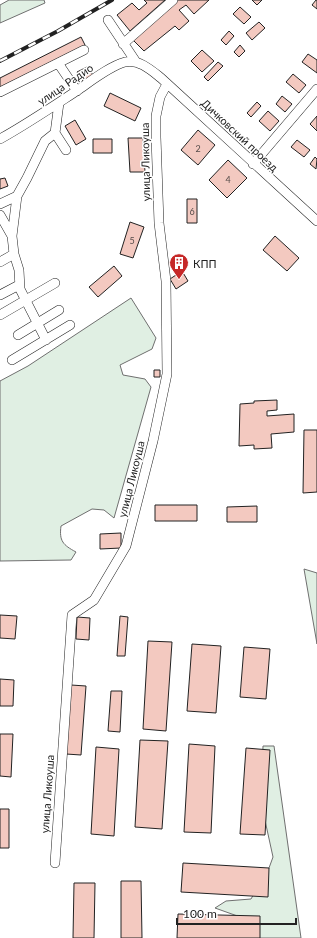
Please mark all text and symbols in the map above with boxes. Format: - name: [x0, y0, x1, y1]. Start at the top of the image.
- street label: улица Радио: [35, 61, 95, 107]
- street label: Дичковский проезд: [199, 96, 281, 174]
- street label: улица Ликоуша: [138, 122, 152, 202]
- house number: 2: [195, 143, 201, 154]
- house number: 4: [225, 174, 231, 185]
- house number: 6: [189, 206, 195, 217]
- house number: 5: [129, 235, 135, 246]
- building icon: КПП: [168, 252, 190, 280]
- place label: КПП: [193, 257, 217, 270]
- street label: улица Ликоуша: [115, 439, 147, 519]
- street label: улица Ликоуша: [38, 754, 56, 834]
- scale bar: [177, 900, 296, 926]
- text: 100 m: [183, 906, 217, 921]

